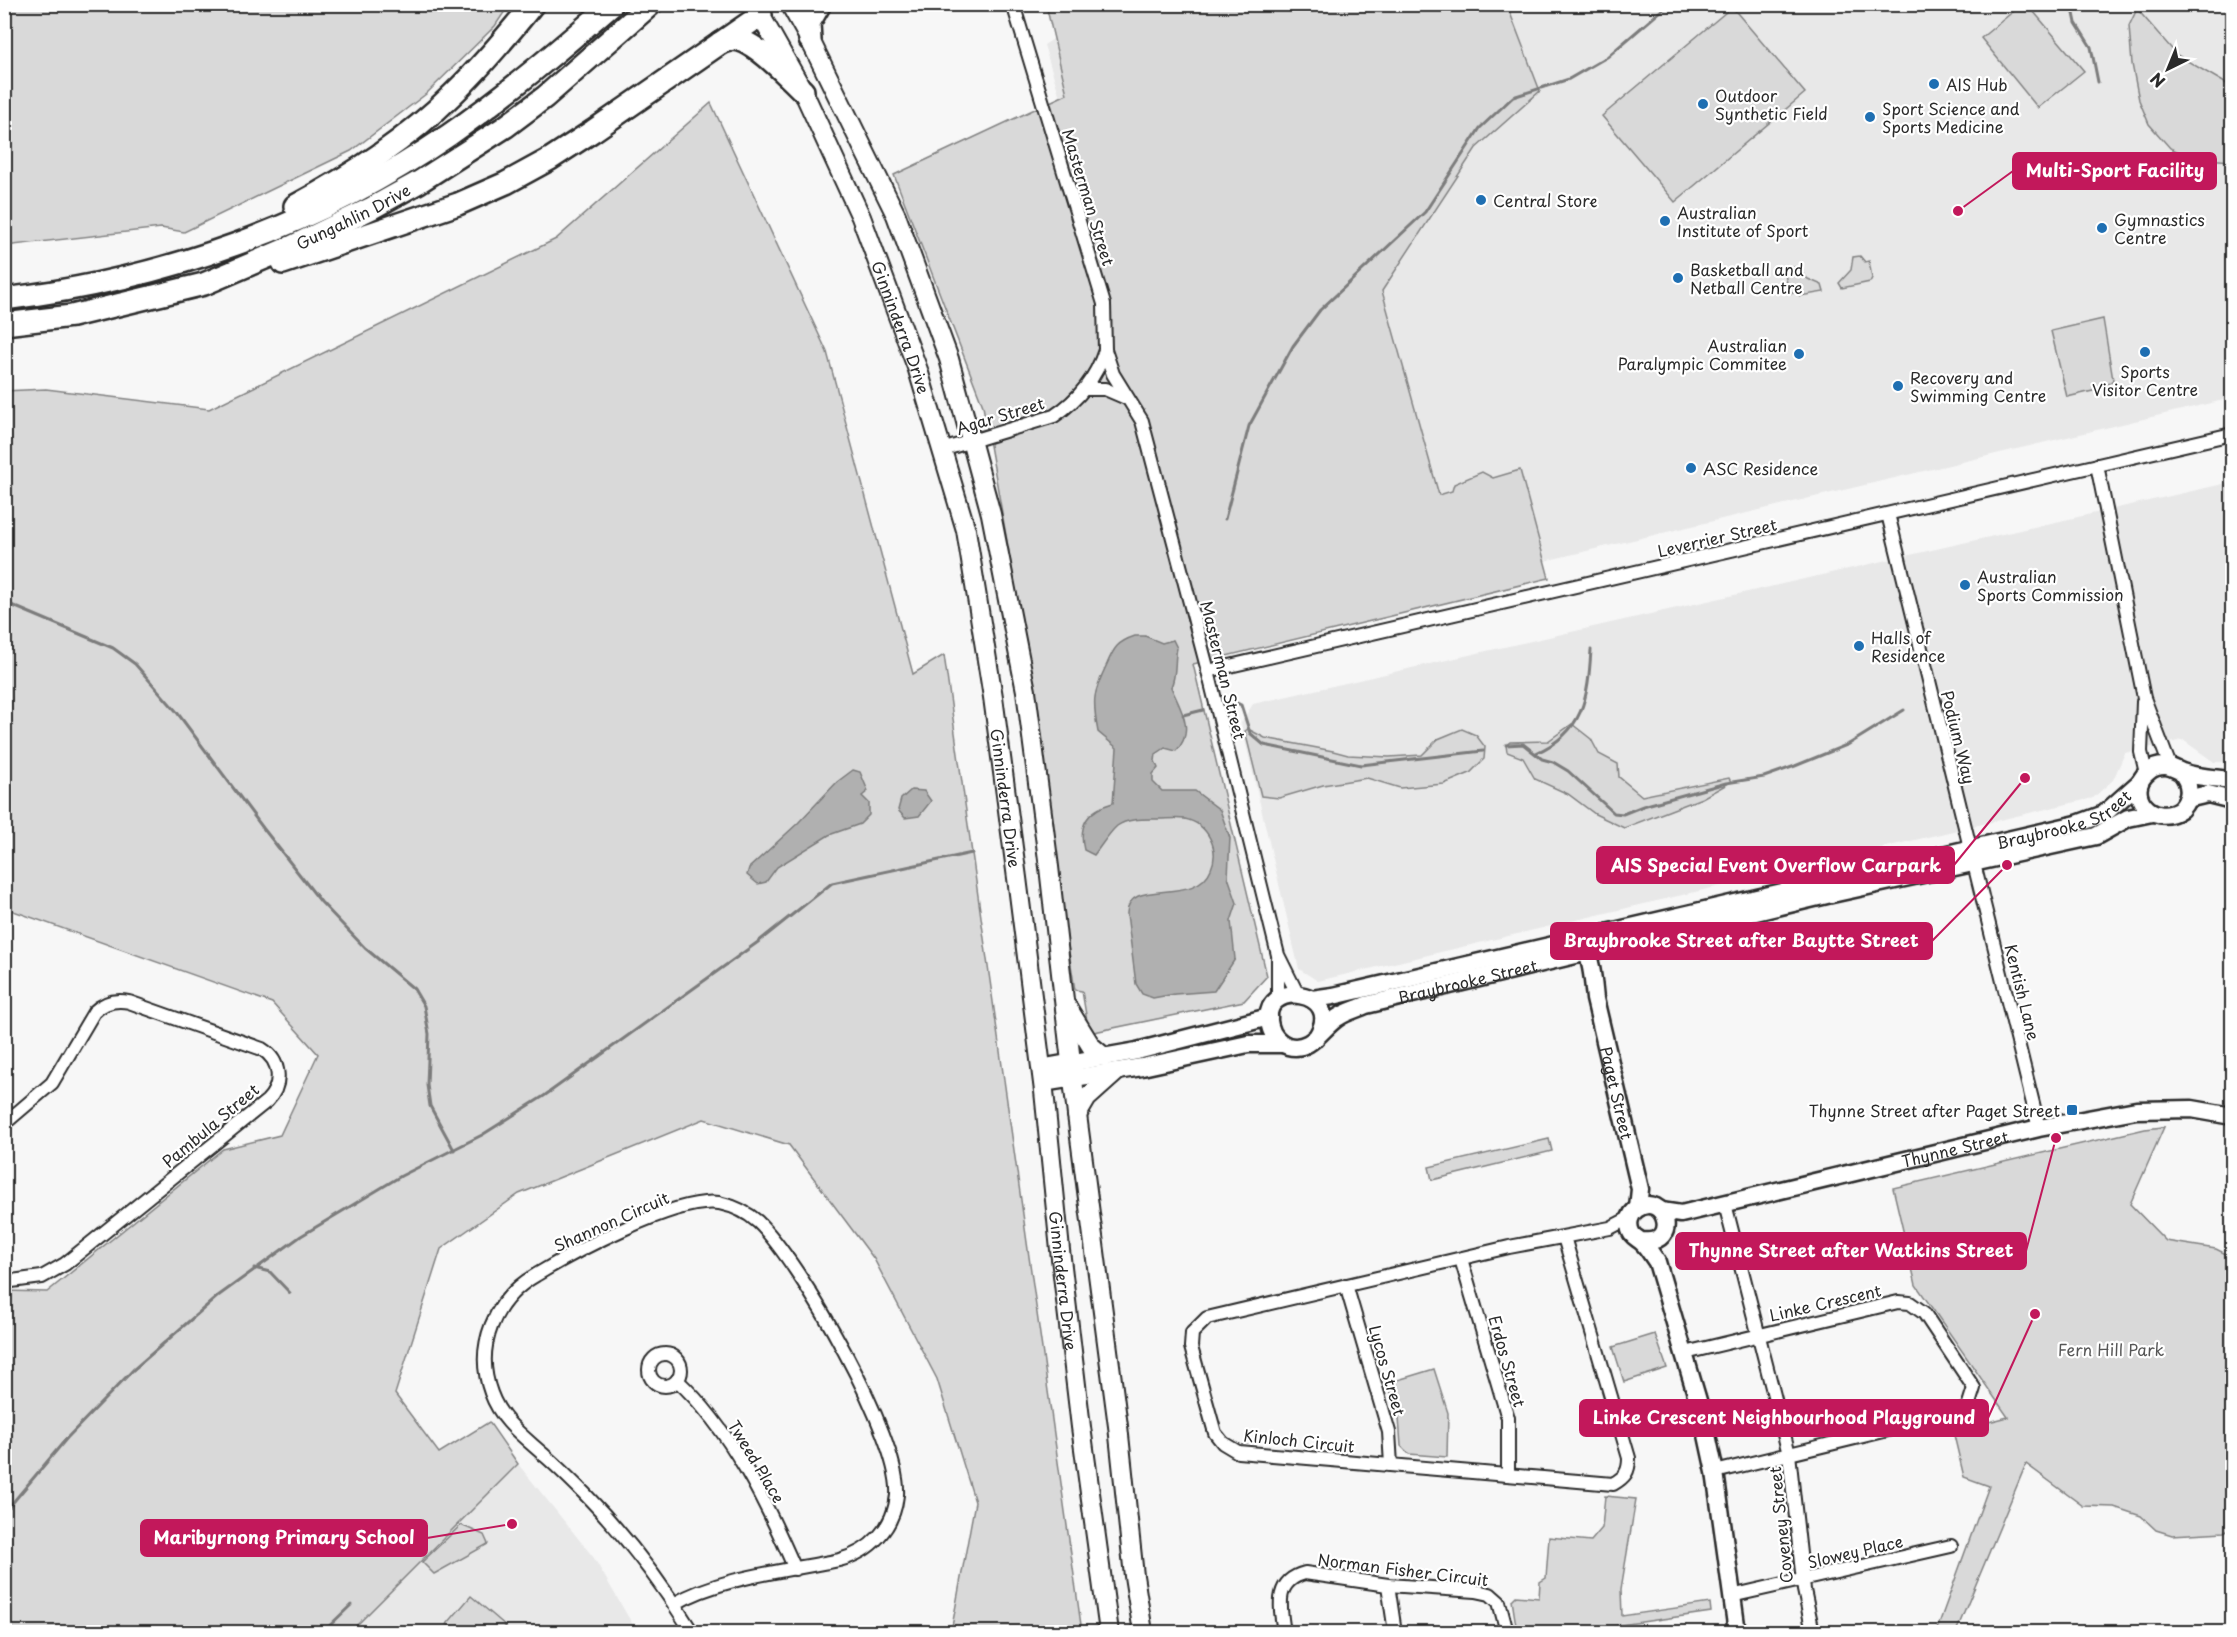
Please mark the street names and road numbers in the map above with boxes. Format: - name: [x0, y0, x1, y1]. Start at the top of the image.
- street label: Masterman Street: [1057, 126, 1121, 269]
- street label: Gungahlin Drive: [292, 177, 414, 255]
- street label: Ginninderra Drive: [866, 257, 937, 397]
- street label: Agar Street: [953, 390, 1047, 440]
- street label: Leverrier Street: [1655, 512, 1779, 562]
- street label: Masterman Street: [1195, 598, 1253, 742]
- street label: Podium Way: [1936, 688, 1982, 786]
- street label: Ginninderra Drive: [985, 727, 1028, 869]
- street label: Braybrooke Street: [1994, 783, 2136, 854]
- street label: Kentish Lane: [1999, 941, 2047, 1043]
- street label: Braybrooke Street: [1395, 952, 1540, 1009]
- street label: Paget Street: [1595, 1044, 1640, 1142]
- street label: Pambula Street: [156, 1077, 264, 1173]
- street label: Thynne Street: [1899, 1124, 2011, 1173]
- street label: Shannon Circuit: [550, 1185, 673, 1257]
- street label: Ginninderra Drive: [1044, 1210, 1084, 1352]
- street label: Linke Crescent: [1767, 1277, 1884, 1327]
- street label: Erdos Street: [1483, 1312, 1533, 1410]
- street label: Lycos Street: [1364, 1322, 1412, 1418]
- street label: Tweed Place: [723, 1415, 791, 1507]
- street label: Kinloch Circuit: [1242, 1422, 1356, 1458]
- street label: Coveney Street: [1762, 1465, 1798, 1585]
- street label: Slowey Place: [1805, 1528, 1905, 1574]
- street label: Norman Fisher Circuit: [1316, 1547, 1490, 1591]

